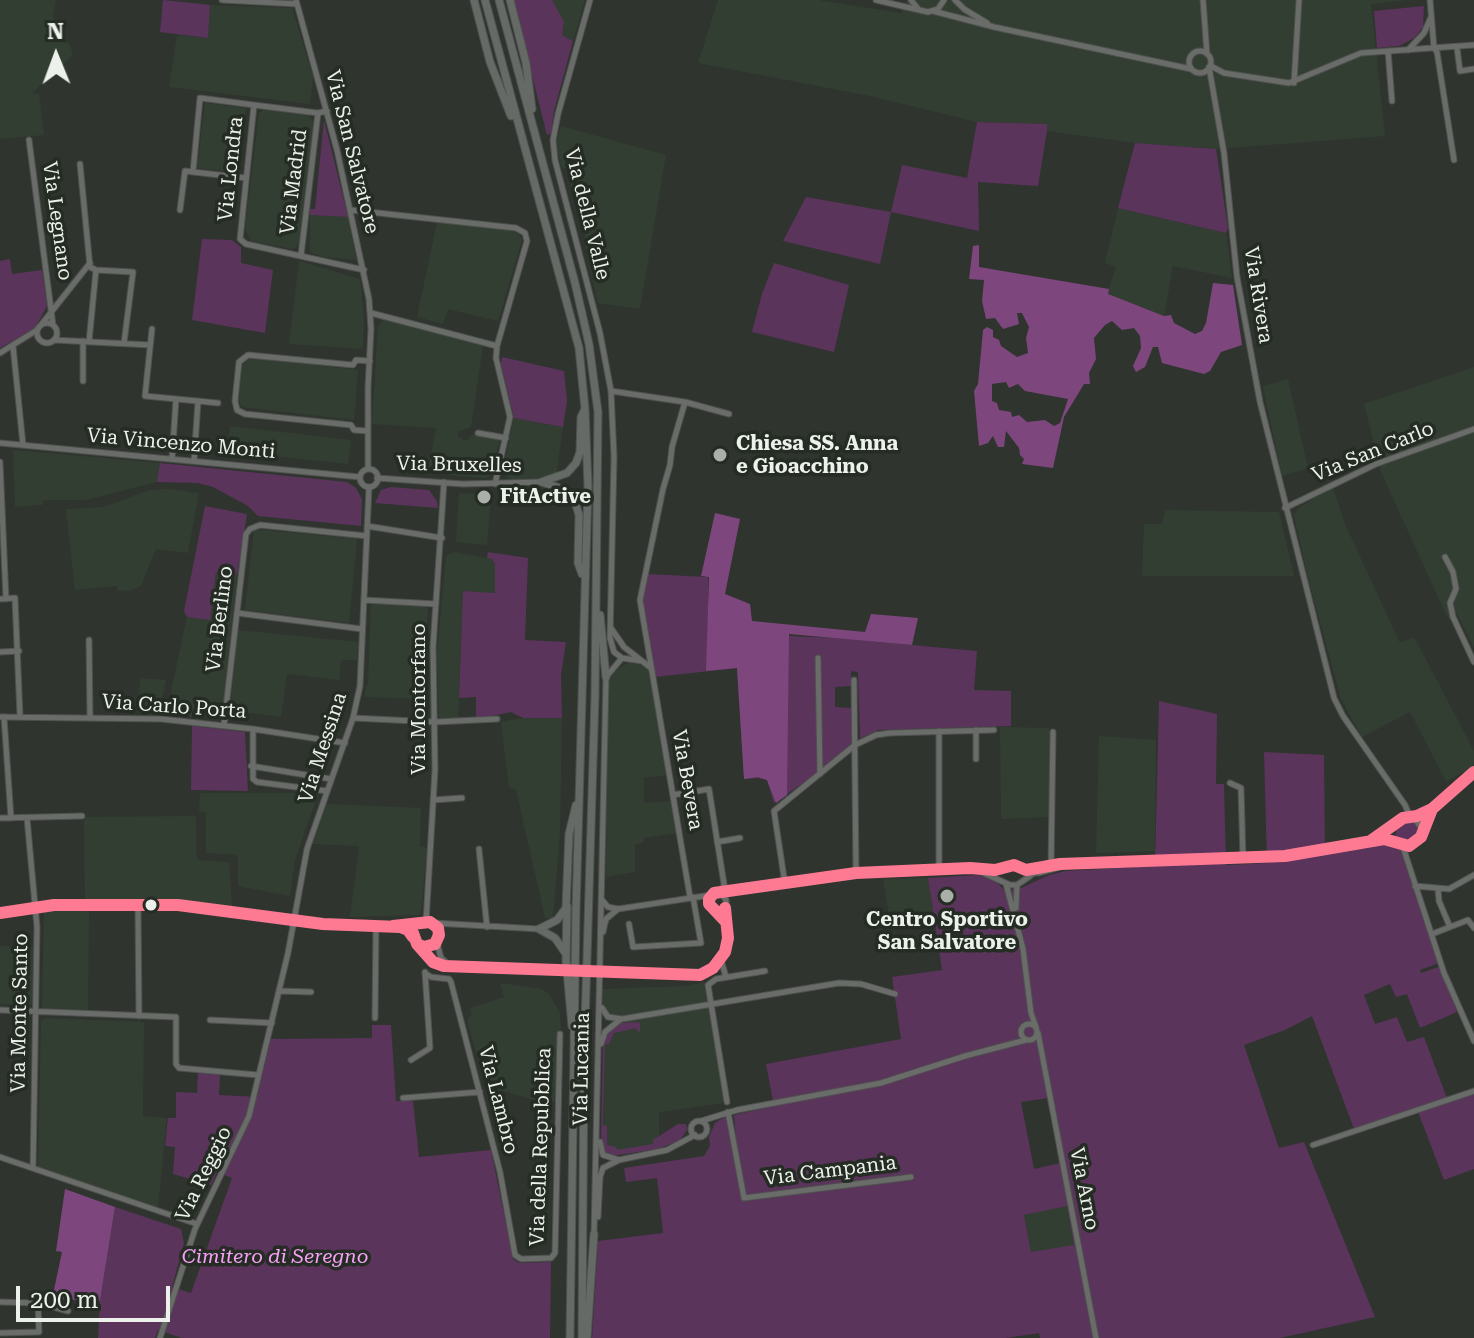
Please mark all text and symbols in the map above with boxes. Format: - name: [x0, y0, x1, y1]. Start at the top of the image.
- north arrow: [16, 16, 96, 96]
- text: N: [47, 19, 64, 44]
- street label: Via San Salvatore: [320, 68, 384, 236]
- street label: Via Londra: [214, 115, 248, 223]
- street label: Via Madrid: [276, 128, 312, 236]
- street label: Via della Valle: [559, 146, 615, 282]
- street label: Via Legnano: [37, 160, 77, 282]
- street label: Via Rivera: [1239, 245, 1277, 345]
- street label: Via San Carlo: [1308, 417, 1438, 487]
- street label: Via Vincenzo Monti: [86, 424, 276, 464]
- place label: Chiesa SS. Anna e Gioacchino: [736, 432, 898, 479]
- marker: Chiesa SS. Anna e Gioacchino: [711, 446, 729, 464]
- street label: Via Bruxelles: [396, 452, 522, 478]
- place label: FitActive: [500, 485, 591, 509]
- marker: FitActive: [475, 488, 493, 506]
- street label: Via Berlino: [202, 565, 238, 673]
- street label: Via Montorfano: [407, 623, 431, 775]
- street label: Via Carlo Porta: [101, 690, 247, 724]
- street label: Via Messina: [294, 690, 352, 806]
- street label: Via Bevera: [666, 728, 708, 832]
- marker: Centro Sportivo San Salvatore: [938, 887, 956, 905]
- unlabelled marker: [143, 897, 159, 913]
- place label: Centro Sportivo San Salvatore: [866, 908, 1028, 955]
- street label: Via Monte Santo: [7, 933, 33, 1093]
- street label: Via Lucania: [569, 1012, 595, 1126]
- street label: Via Lambro: [473, 1043, 523, 1157]
- street label: Via della Repubblica: [526, 1047, 556, 1247]
- street label: Via Reggio: [171, 1123, 237, 1225]
- street label: Via Arno: [1064, 1146, 1104, 1232]
- street label: Via Campania: [762, 1151, 898, 1191]
- park label: Cimitero di Seregno: [182, 1245, 368, 1269]
- scale bar: [20, 1270, 174, 1320]
- text: 200 m: [30, 1286, 98, 1314]

